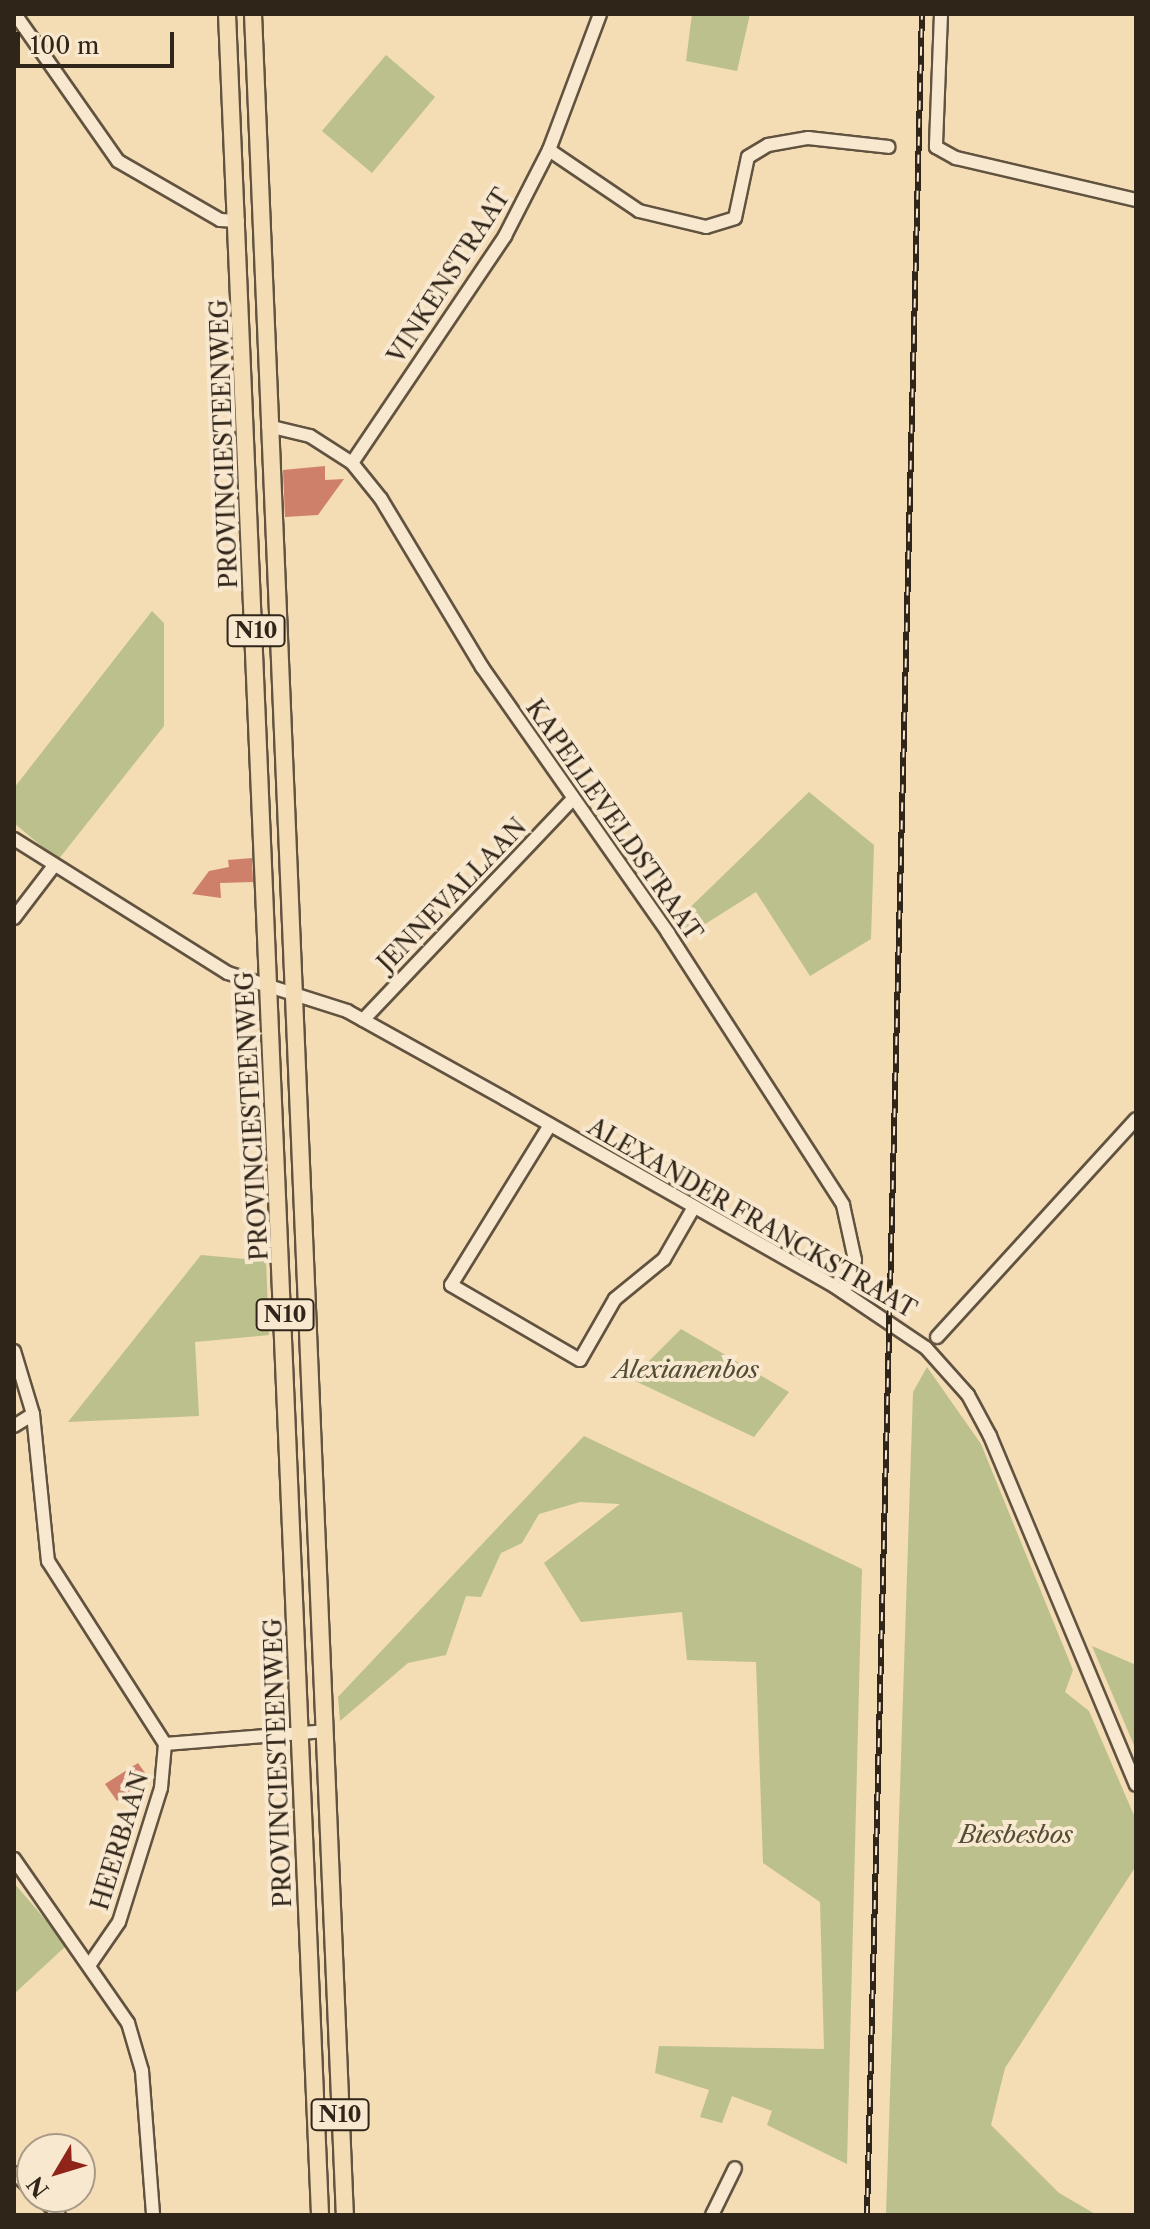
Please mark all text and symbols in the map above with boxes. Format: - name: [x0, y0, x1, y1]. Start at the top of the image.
- scale bar: [20, 16, 178, 66]
- text: 100 m: [30, 31, 99, 60]
- street label: VINKENSTRAAT: [382, 183, 516, 369]
- street label: PROVINCIESTEENWEG: [205, 299, 243, 589]
- road number: N10: [226, 613, 286, 649]
- street label: KAPELLEVELDSTRAAT: [520, 694, 708, 946]
- street label: JENNEVALLAAN: [372, 813, 532, 977]
- street label: PROVINCIESTEENWEG: [230, 971, 274, 1261]
- street label: ALEXANDER FRANCKSTRAAT: [582, 1112, 922, 1324]
- road number: N10: [255, 1297, 315, 1333]
- park label: Alexianenbos: [613, 1356, 759, 1384]
- street label: PROVINCIESTEENWEG: [259, 1618, 297, 1908]
- street label: HEERBAAN: [85, 1769, 155, 1913]
- park label: Biesbesbos: [959, 1821, 1073, 1849]
- road number: N10: [310, 2097, 370, 2133]
- north arrow: [16, 2133, 96, 2213]
- text: N: [22, 2171, 55, 2203]

